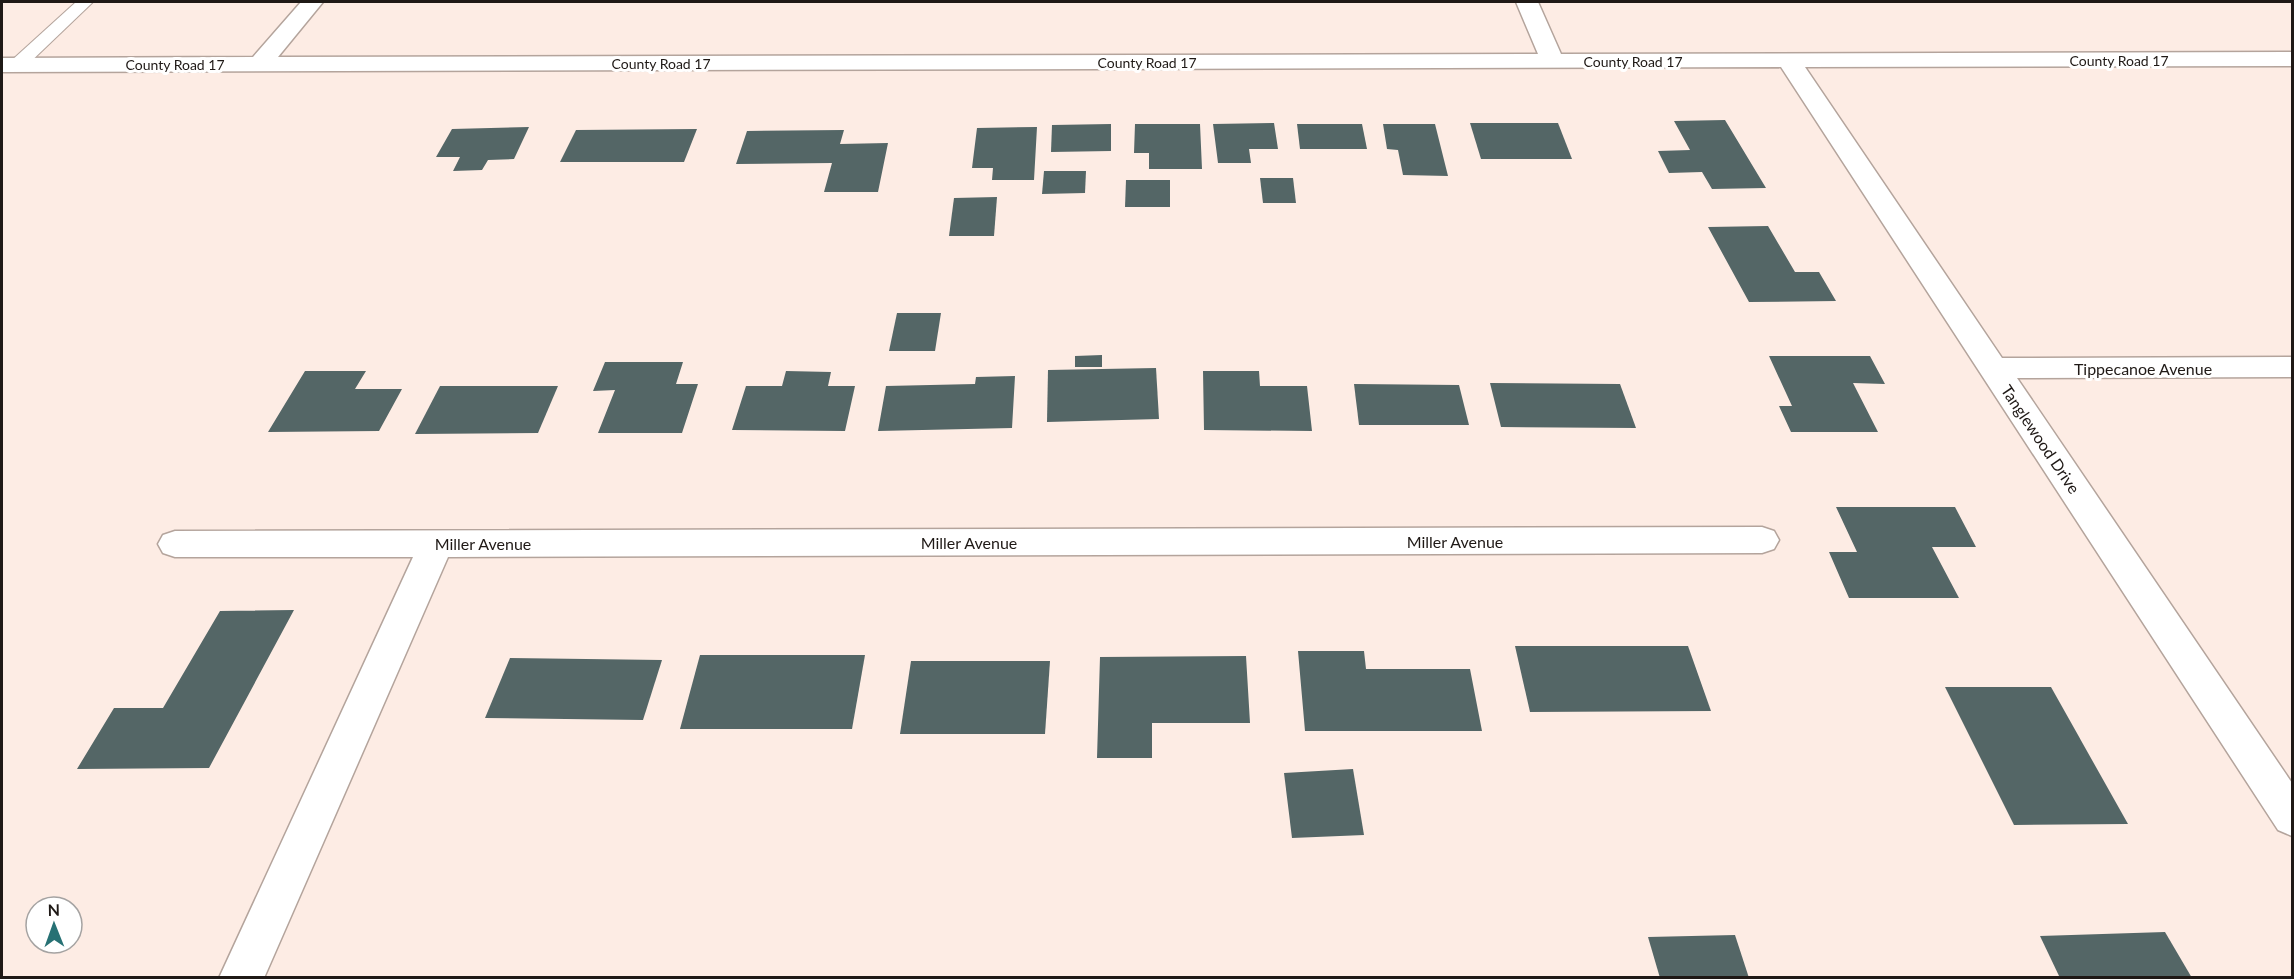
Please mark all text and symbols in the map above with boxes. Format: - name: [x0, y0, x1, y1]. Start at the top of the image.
- street label: County Road 17: [2069, 52, 2169, 69]
- street label: County Road 17: [1583, 53, 1683, 70]
- street label: County Road 17: [1097, 54, 1197, 71]
- street label: County Road 17: [611, 55, 711, 72]
- street label: County Road 17: [125, 56, 225, 73]
- street label: Tippecanoe Avenue: [2074, 359, 2212, 378]
- street label: Tanglewood Drive: [1998, 381, 2084, 497]
- street label: Miller Avenue: [1407, 532, 1503, 551]
- street label: Miller Avenue: [921, 533, 1017, 552]
- street label: Miller Avenue: [435, 534, 531, 553]
- north arrow: [24, 895, 84, 955]
- text: N: [47, 900, 60, 919]

